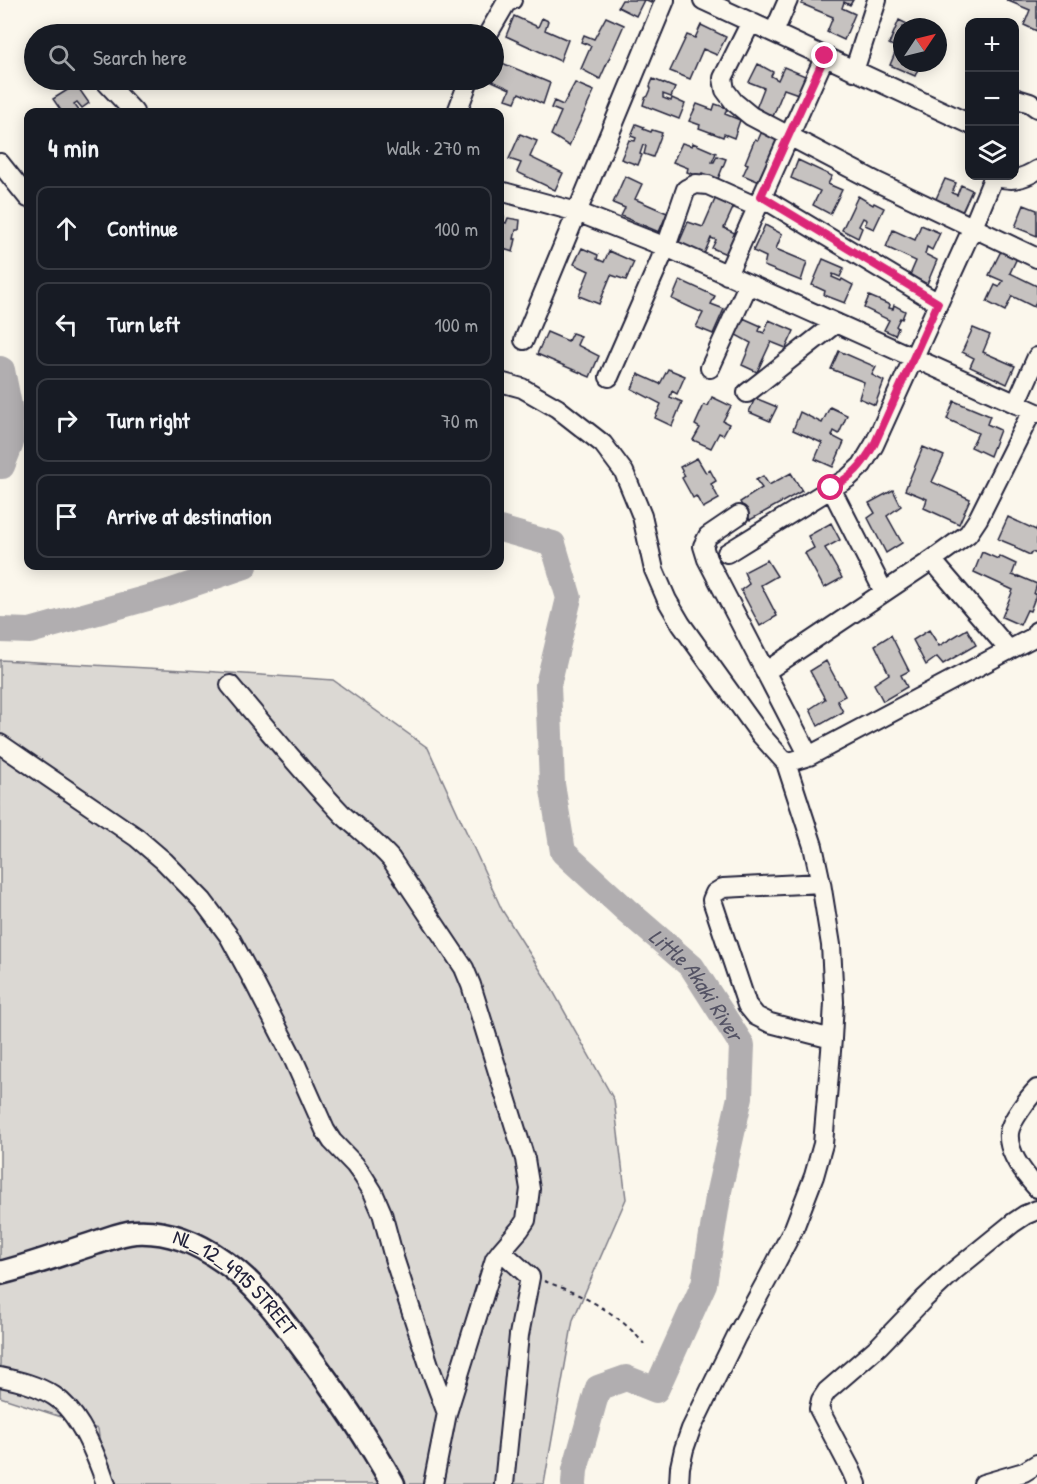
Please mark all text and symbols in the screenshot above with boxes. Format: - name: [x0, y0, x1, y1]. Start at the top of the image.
- north arrow: [893, 18, 947, 72]
- map controls: [965, 18, 1019, 180]
- button: +: [965, 18, 1019, 72]
- search box: [24, 24, 504, 90]
- icon: search: [45, 41, 78, 74]
- text: Search here: [93, 42, 187, 72]
- route end: [811, 42, 837, 68]
- button: −: [965, 72, 1019, 126]
- button: layers: [965, 126, 1019, 180]
- text: 4 min: [48, 130, 99, 165]
- text: Walk · 270 m: [387, 134, 480, 161]
- icon: ahead: [50, 212, 83, 245]
- text: Continue: [107, 213, 178, 243]
- text: 100 m: [435, 215, 478, 242]
- icon: left: [50, 308, 83, 341]
- text: Turn left: [107, 309, 180, 339]
- text: 100 m: [435, 311, 478, 338]
- icon: right: [50, 404, 83, 437]
- text: Turn right: [107, 405, 190, 435]
- text: 70 m: [441, 407, 478, 434]
- route start: [817, 474, 843, 500]
- icon: arrive: [50, 500, 83, 533]
- text: Arrive at destination: [107, 501, 272, 531]
- water label: Little Akaki River: [643, 922, 752, 1048]
- street label: NL_12_4915 STREET: [170, 1222, 304, 1342]

